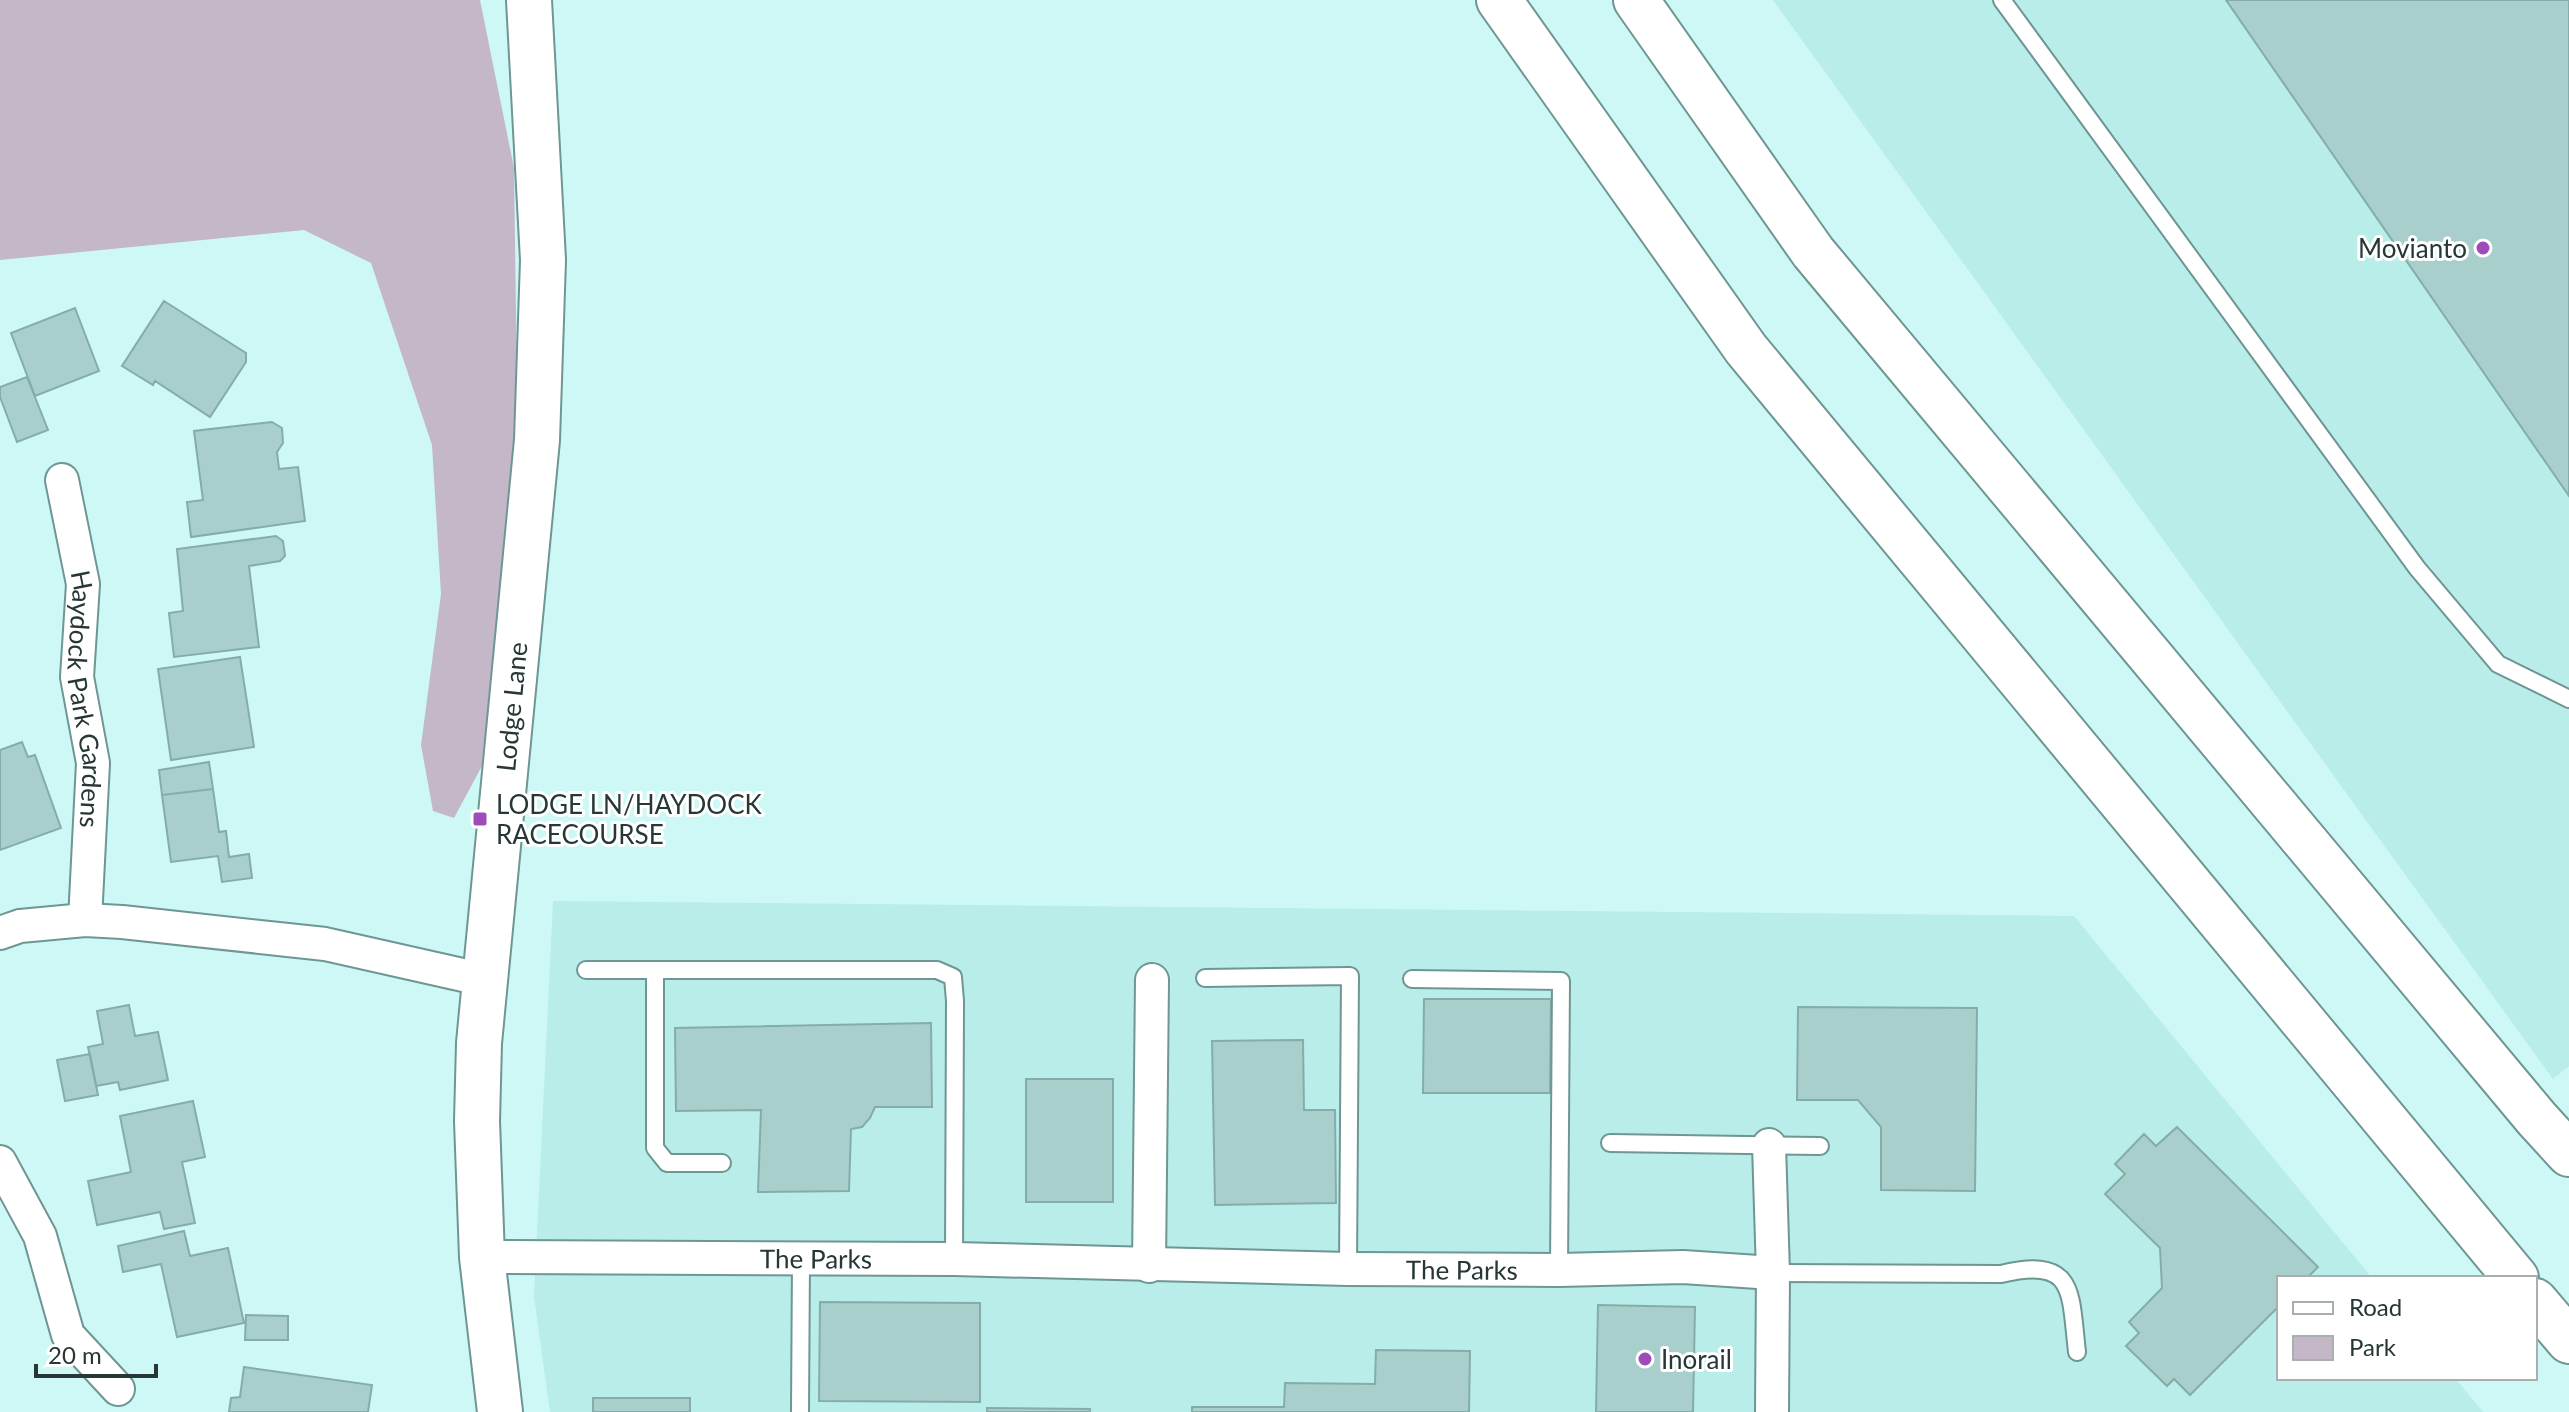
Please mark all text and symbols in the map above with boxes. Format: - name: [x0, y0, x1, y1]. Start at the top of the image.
- place label: Movianto: [2358, 232, 2467, 264]
- marker: Movianto: [2474, 239, 2492, 257]
- street label: Haydock Park Gardens: [61, 567, 109, 829]
- street label: Lodge Lane: [489, 640, 533, 773]
- place label: LODGE LN/HAYDOCK RACECOURSE: [496, 788, 762, 850]
- marker: LODGE LN/HAYDOCK RACECOURSE: [471, 810, 489, 828]
- street label: The Parks: [760, 1242, 872, 1275]
- street label: The Parks: [1406, 1253, 1518, 1286]
- legend: [2277, 1276, 2537, 1380]
- text: Road: [2349, 1292, 2402, 1321]
- scale bar: [36, 1328, 156, 1378]
- text: Park: [2349, 1332, 2397, 1361]
- text: 20 m: [48, 1340, 102, 1369]
- place label: Inorail: [1661, 1343, 1732, 1375]
- marker: Inorail: [1636, 1350, 1654, 1368]

